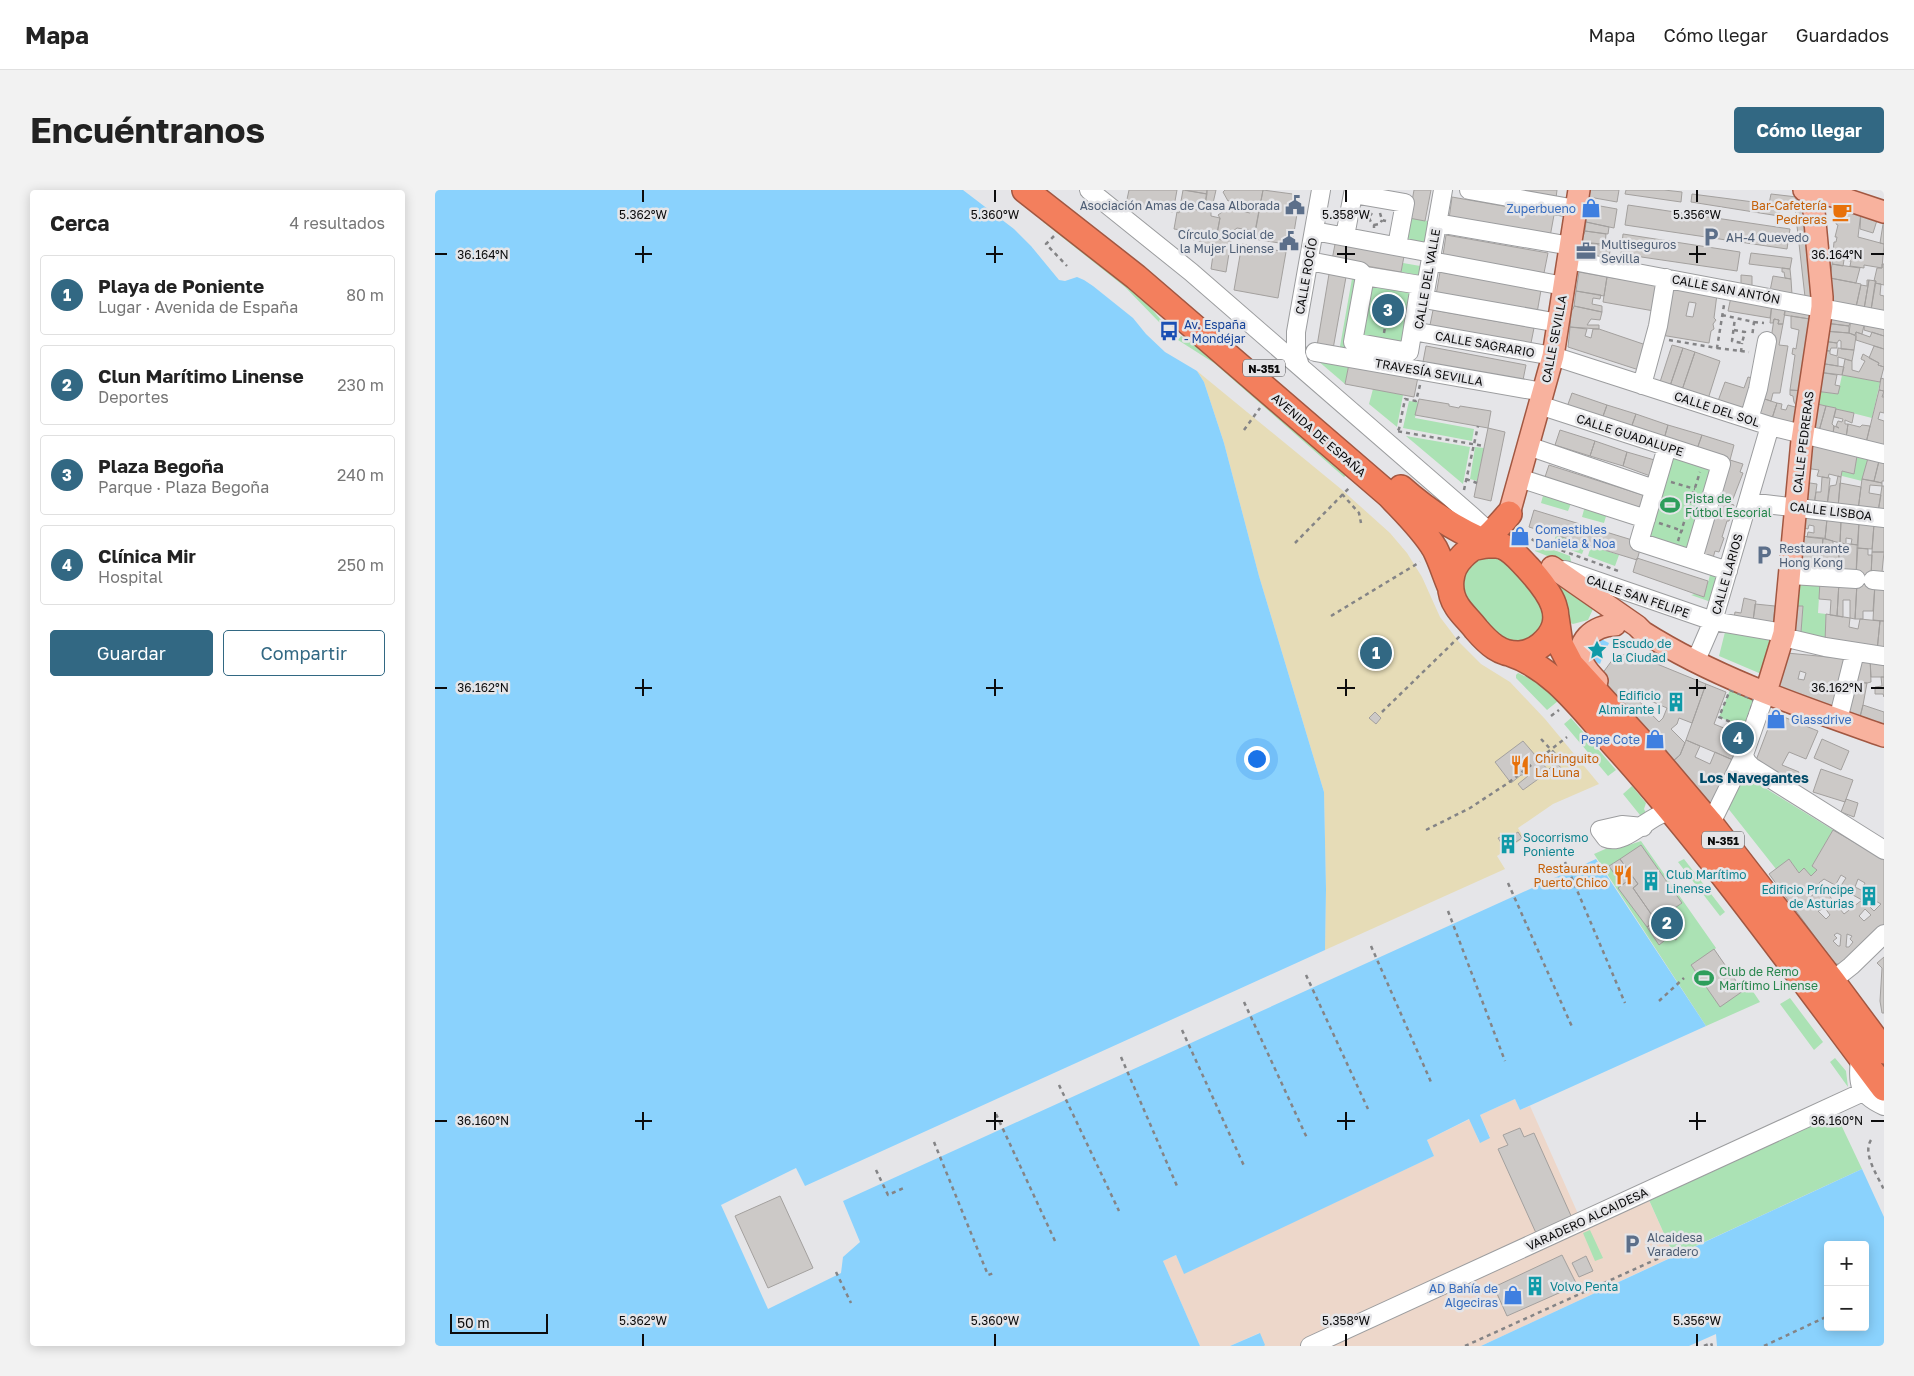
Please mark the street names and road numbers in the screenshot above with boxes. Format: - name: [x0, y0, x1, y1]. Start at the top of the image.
- street label: CALLE DEL VALLE: [1411, 228, 1443, 330]
- street label: CALLE ROCÍO: [1292, 236, 1320, 316]
- street label: CALLE SAN ANTÓN: [1671, 271, 1781, 307]
- street label: CALLE SEVILLA: [1538, 294, 1570, 384]
- street label: CALLE SAGRARIO: [1434, 328, 1536, 360]
- street label: TRAVESÍA SEVILLA: [1374, 355, 1484, 389]
- road number: N-351: [1243, 360, 1285, 377]
- street label: CALLE DEL SOL: [1672, 388, 1762, 430]
- street label: AVENIDA DE ESPAÑA: [1269, 390, 1369, 480]
- street label: CALLE PEDRERAS: [1789, 390, 1817, 494]
- street label: CALLE GUADALUPE: [1575, 411, 1685, 459]
- street label: CALLE LISBOA: [1789, 499, 1873, 523]
- street label: CALLE LARIOS: [1708, 531, 1746, 616]
- street label: CALLE SAN FELIPE: [1585, 571, 1691, 621]
- road number: N-351: [1702, 832, 1744, 848]
- street label: VARADERO ALCAIDESA: [1524, 1184, 1650, 1254]

